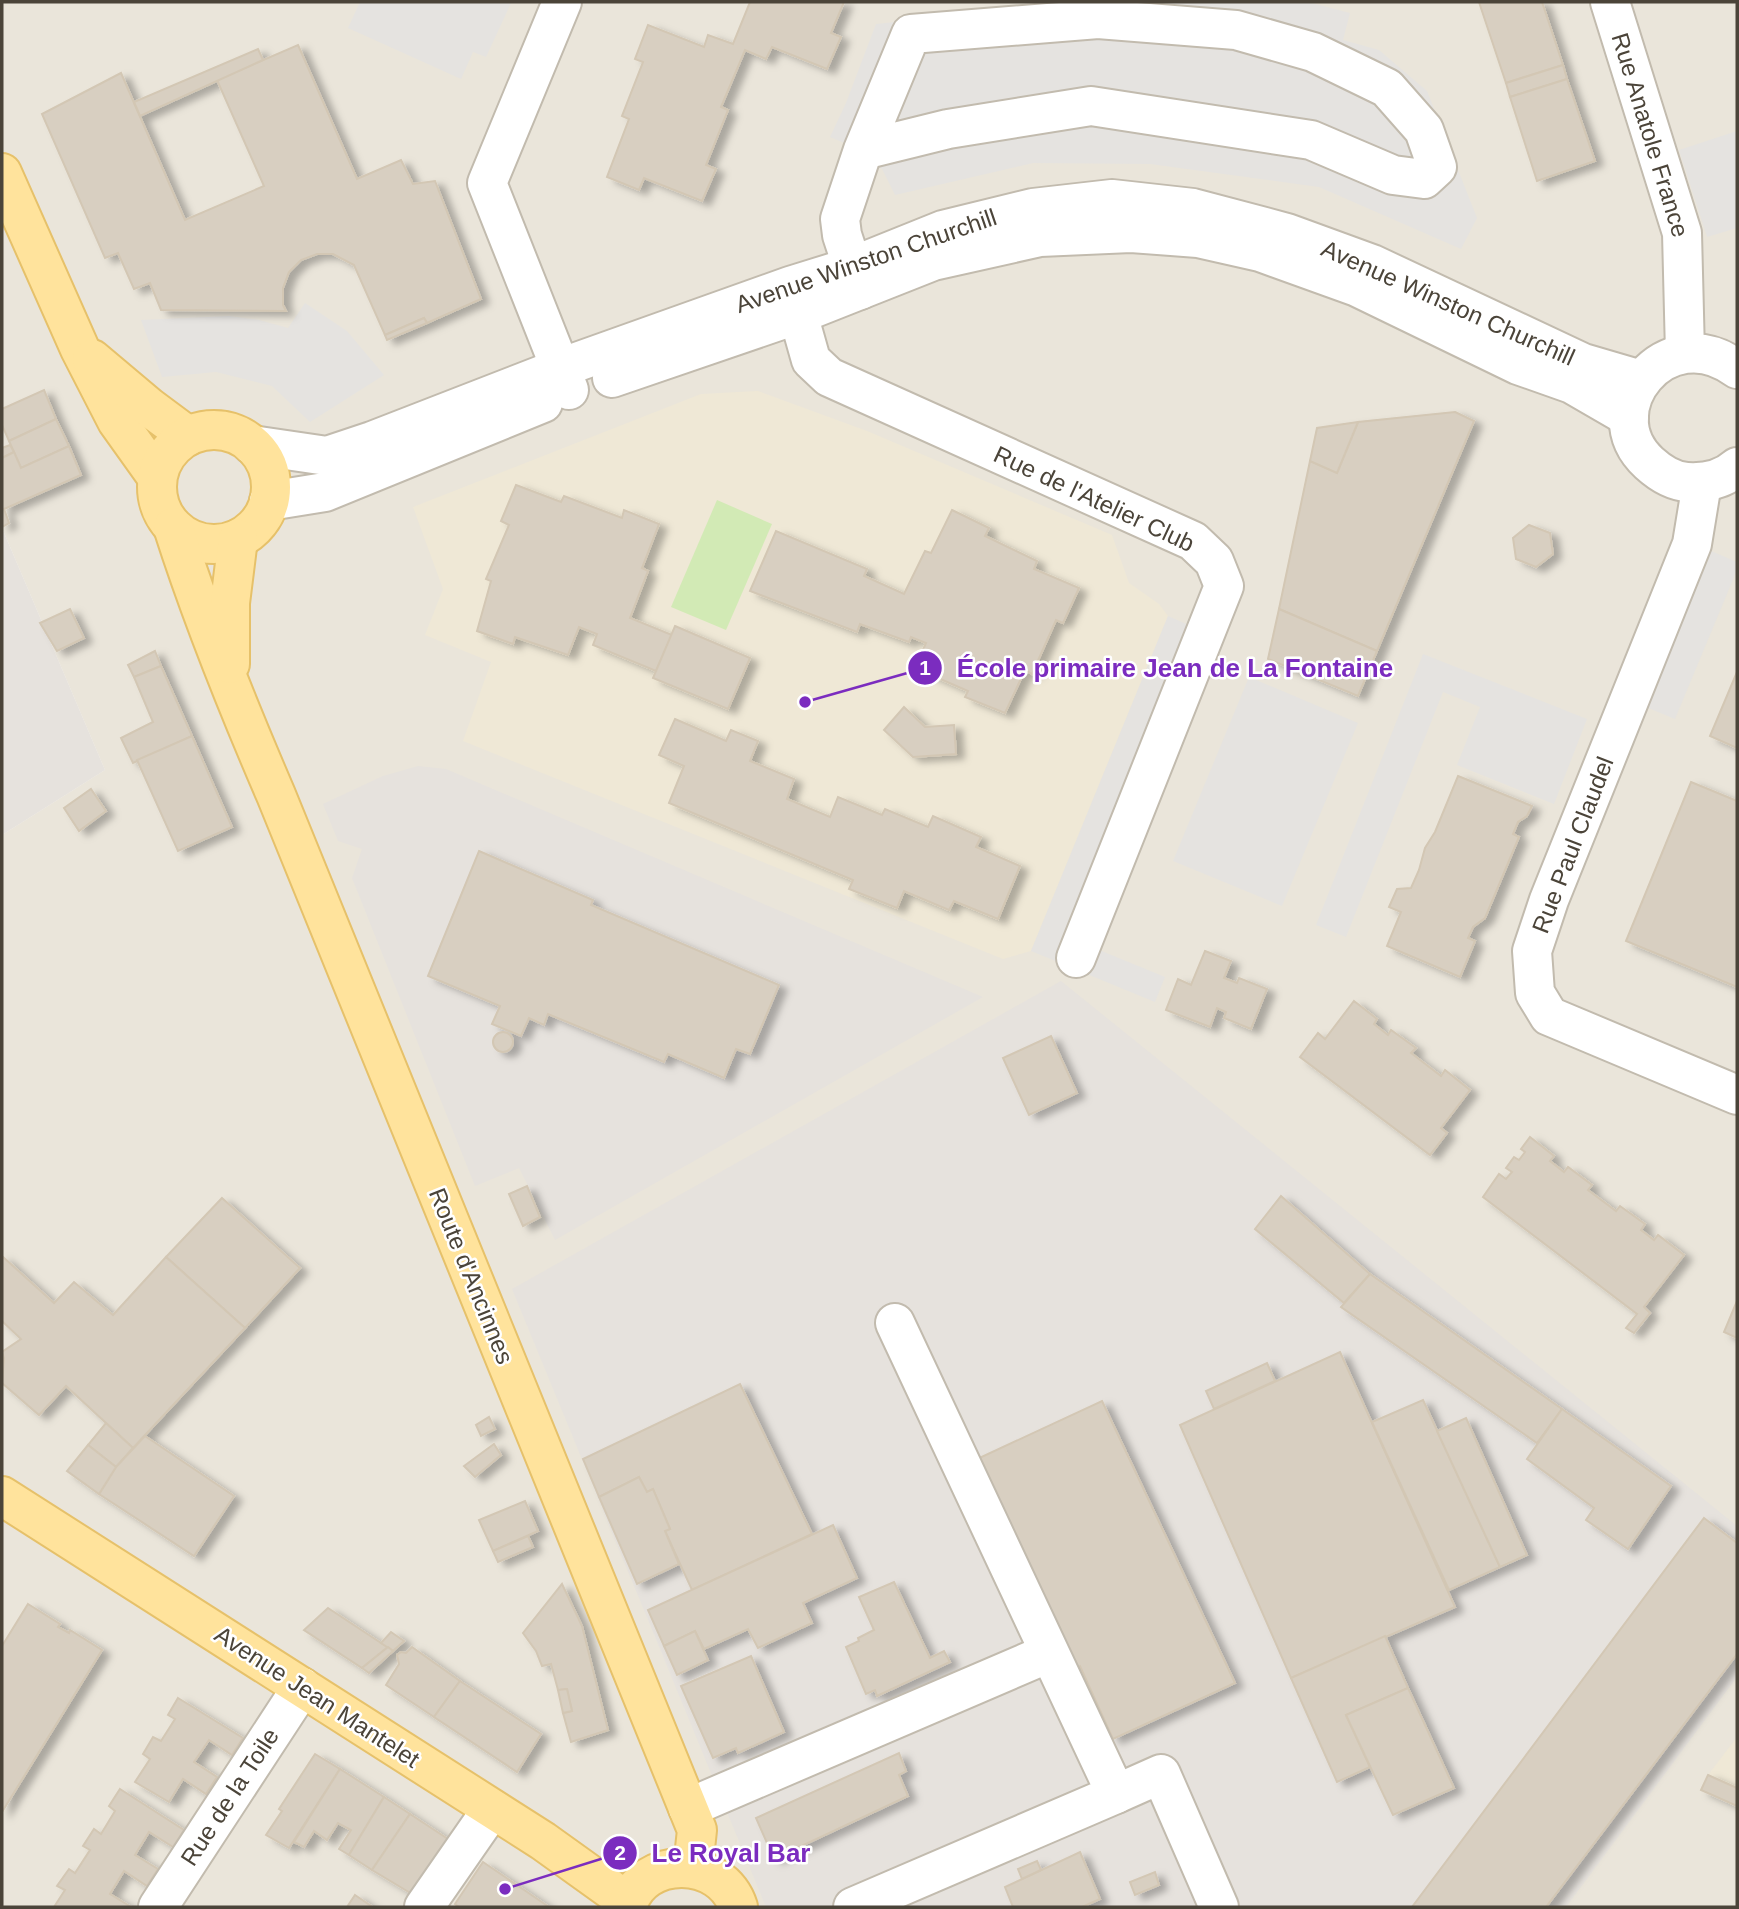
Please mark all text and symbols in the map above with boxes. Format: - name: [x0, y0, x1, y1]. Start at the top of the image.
- street label: Rue Anatole France: [1607, 29, 1694, 240]
- street label: Avenue Winston Churchill: [732, 203, 1000, 318]
- street label: Avenue Winston Churchill: [1317, 234, 1579, 371]
- street label: Rue de l'Atelier Club: [990, 440, 1199, 557]
- callout: École primaire Jean de La Fontaine: [908, 644, 1407, 691]
- text: École primaire Jean de La Fontaine: [957, 653, 1393, 683]
- text: 1: [919, 656, 931, 679]
- street label: Rue Paul Claudel: [1526, 753, 1619, 937]
- street label: Route d'Ancinnes: [424, 1184, 519, 1368]
- street label: Avenue Jean Mantelet: [210, 1620, 425, 1773]
- street label: Rue de la Toile: [175, 1723, 284, 1870]
- callout: Le Royal Bar: [603, 1829, 825, 1876]
- text: Le Royal Bar: [652, 1838, 810, 1868]
- text: 2: [614, 1841, 626, 1864]

